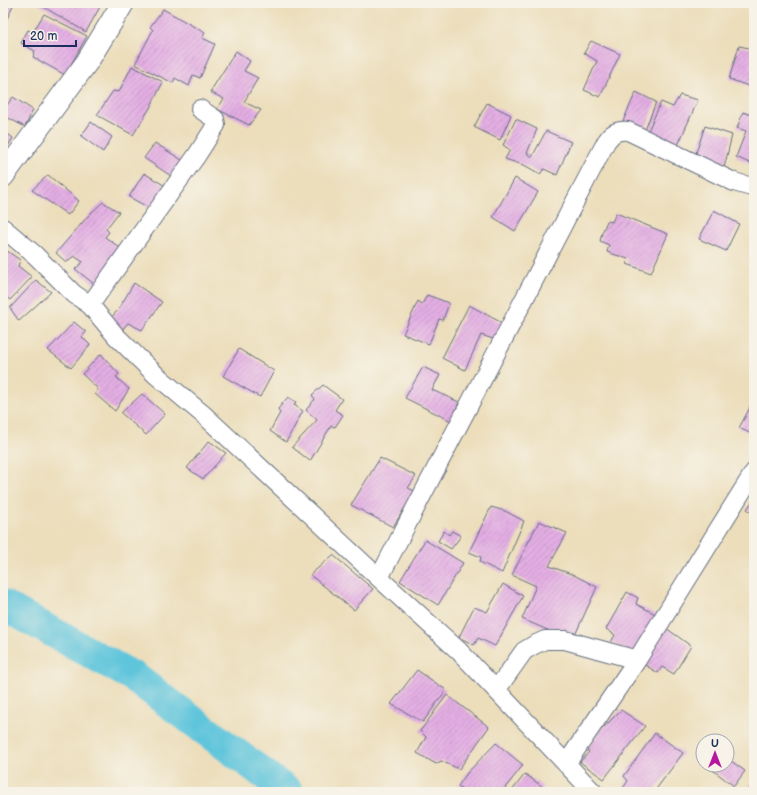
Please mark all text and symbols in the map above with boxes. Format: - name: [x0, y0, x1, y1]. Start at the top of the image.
- scale bar: [24, 22, 76, 48]
- text: 20 m: [30, 29, 57, 44]
- north arrow: [695, 733, 735, 773]
- text: U: [711, 737, 719, 750]

